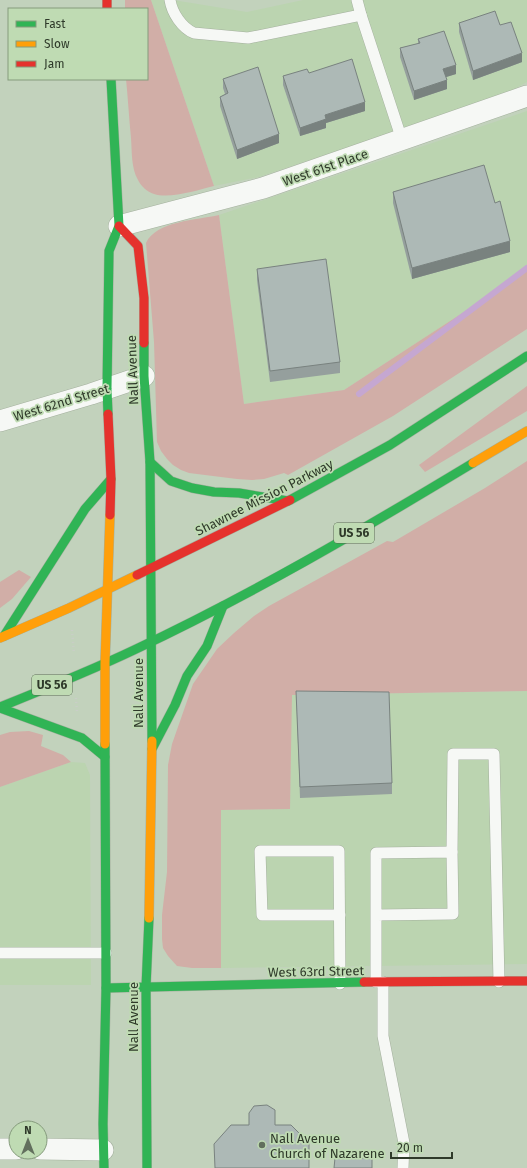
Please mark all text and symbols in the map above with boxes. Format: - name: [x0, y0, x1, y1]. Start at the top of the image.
- legend: [8, 8, 148, 80]
- text: Fast: [44, 17, 66, 31]
- text: Slow: [44, 37, 70, 51]
- text: Jam: [44, 57, 64, 71]
- street label: West 61st Place: [280, 146, 370, 189]
- street label: Nall Avenue: [124, 335, 141, 405]
- street label: West 62nd Street: [12, 381, 111, 424]
- street label: Shawnee Mission Parkway: [193, 456, 336, 539]
- road number: US 56: [334, 523, 374, 543]
- street label: Nall Avenue: [131, 658, 146, 728]
- road number: US 56: [32, 675, 72, 695]
- street label: West 63rd Street: [268, 963, 365, 980]
- street label: Nall Avenue: [126, 982, 141, 1052]
- north arrow: [8, 1120, 48, 1160]
- text: N: [24, 1124, 32, 1137]
- place label: Nall Avenue Church of Nazarene: [270, 1131, 385, 1161]
- scale bar: [391, 1134, 452, 1160]
- marker: Nall Avenue Church of Nazarene: [257, 1140, 267, 1150]
- text: 20 m: [397, 1141, 423, 1155]

